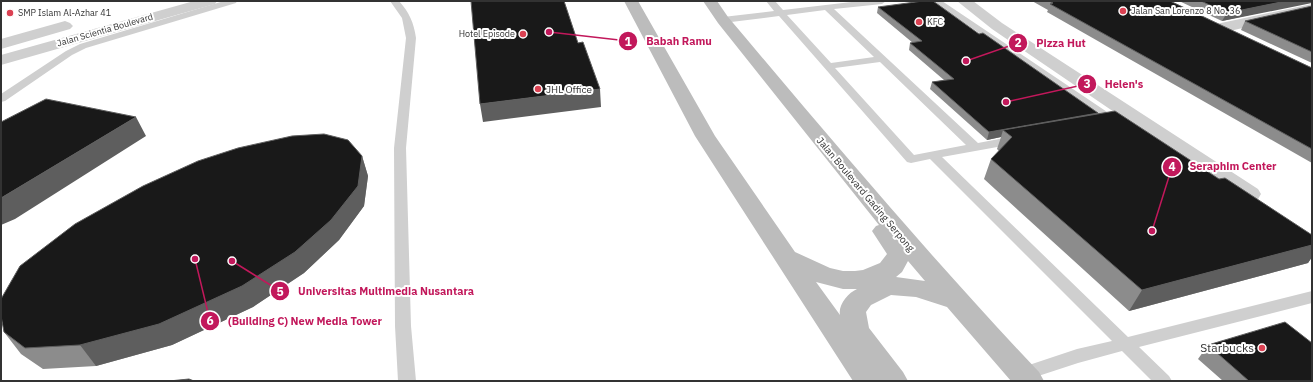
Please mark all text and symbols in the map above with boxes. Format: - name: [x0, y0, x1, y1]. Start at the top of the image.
- place label: Jalan San Lorenzo 8 No. 36: [1131, 5, 1240, 16]
- marker: Jalan San Lorenzo 8 No. 36: [1118, 6, 1128, 16]
- place label: SMP Islam Al-Azhar 41: [18, 7, 111, 18]
- marker: SMP Islam Al-Azhar 41: [5, 8, 15, 18]
- street label: Jalan Scientia Boulevard: [56, 11, 154, 48]
- place label: KFC: [927, 16, 944, 27]
- marker: KFC: [914, 17, 924, 27]
- place label: Hotel Episode: [459, 28, 515, 39]
- marker: Hotel Episode: [518, 29, 528, 39]
- callout: Babah Ramu: [618, 30, 719, 53]
- callout: Pizza Hut: [1008, 32, 1094, 55]
- text: 1: [624, 34, 632, 49]
- text: Babah Ramu: [646, 34, 712, 48]
- text: 2: [1014, 35, 1022, 50]
- text: Pizza Hut: [1036, 36, 1086, 50]
- callout: Helen's: [1077, 72, 1152, 95]
- text: 3: [1083, 76, 1091, 91]
- text: Helen's: [1105, 77, 1144, 91]
- place label: JHL Office: [546, 83, 592, 96]
- marker: JHL Office: [533, 84, 543, 94]
- street label: Jalan Boulevard Gading Serpong: [814, 134, 918, 255]
- callout: Seraphim Center: [1162, 155, 1285, 178]
- text: 4: [1168, 159, 1176, 174]
- text: Seraphim Center: [1189, 159, 1277, 173]
- callout: Universitas Multimedia Nusantara: [270, 280, 482, 303]
- text: 5: [276, 284, 284, 299]
- text: Universitas Multimedia Nusantara: [298, 284, 474, 298]
- callout: (Building C) New Media Tower: [200, 310, 390, 333]
- text: 6: [206, 313, 214, 328]
- text: (Building C) New Media Tower: [228, 314, 383, 328]
- place label: Starbucks: [1200, 340, 1254, 355]
- marker: Starbucks: [1257, 343, 1267, 353]

